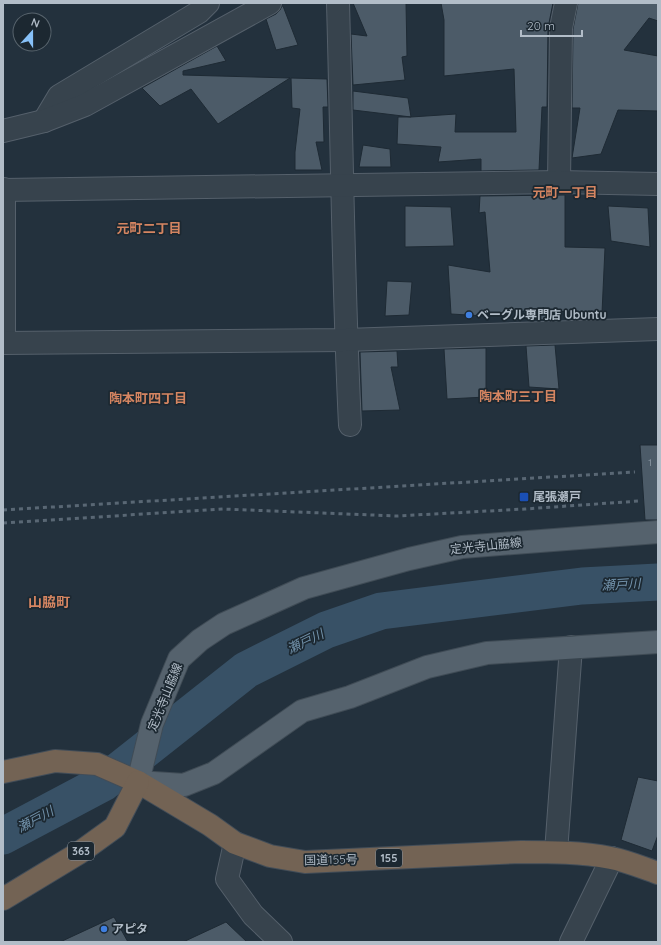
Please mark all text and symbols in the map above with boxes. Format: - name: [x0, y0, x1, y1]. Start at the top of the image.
- north arrow: [12, 12, 52, 52]
- scale bar: [521, 12, 582, 38]
- text: N: [29, 15, 42, 31]
- text: 20 m: [527, 18, 555, 33]
- district label: 元町一丁目: [532, 184, 598, 200]
- district label: 元町二丁目: [116, 220, 182, 236]
- place label: ベーグル専門店 Ubuntu: [477, 307, 607, 322]
- marker: ベーグル専門店 Ubuntu: [464, 310, 474, 320]
- district label: 陶本町三丁目: [479, 388, 557, 404]
- district label: 陶本町四丁目: [109, 390, 187, 406]
- house number: 1: [648, 456, 652, 469]
- place label: 尾張瀬戸: [533, 489, 581, 504]
- marker: 尾張瀬戸: [518, 491, 530, 503]
- street label: 定光寺山脇線: [449, 534, 523, 557]
- water label: 瀬戸川: [601, 575, 643, 593]
- district label: 山脇町: [28, 593, 70, 611]
- water label: 瀬戸川: [284, 624, 328, 657]
- street label: 定光寺山脇線: [144, 661, 185, 733]
- water label: 瀬戸川: [14, 802, 58, 835]
- road number: 363: [68, 842, 94, 860]
- road number: 155: [376, 849, 402, 867]
- street label: 国道155号: [304, 852, 358, 867]
- place label: アピタ: [112, 921, 148, 936]
- marker: アピタ: [99, 924, 109, 934]

